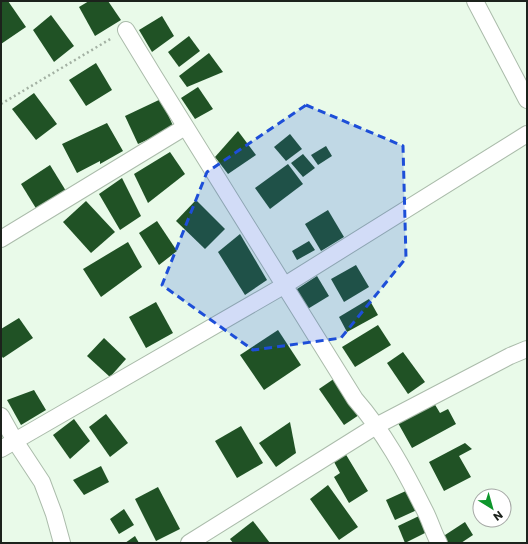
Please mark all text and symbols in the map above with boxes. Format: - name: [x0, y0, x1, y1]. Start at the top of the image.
- north arrow: [472, 488, 512, 528]
- text: N: [490, 507, 506, 525]

